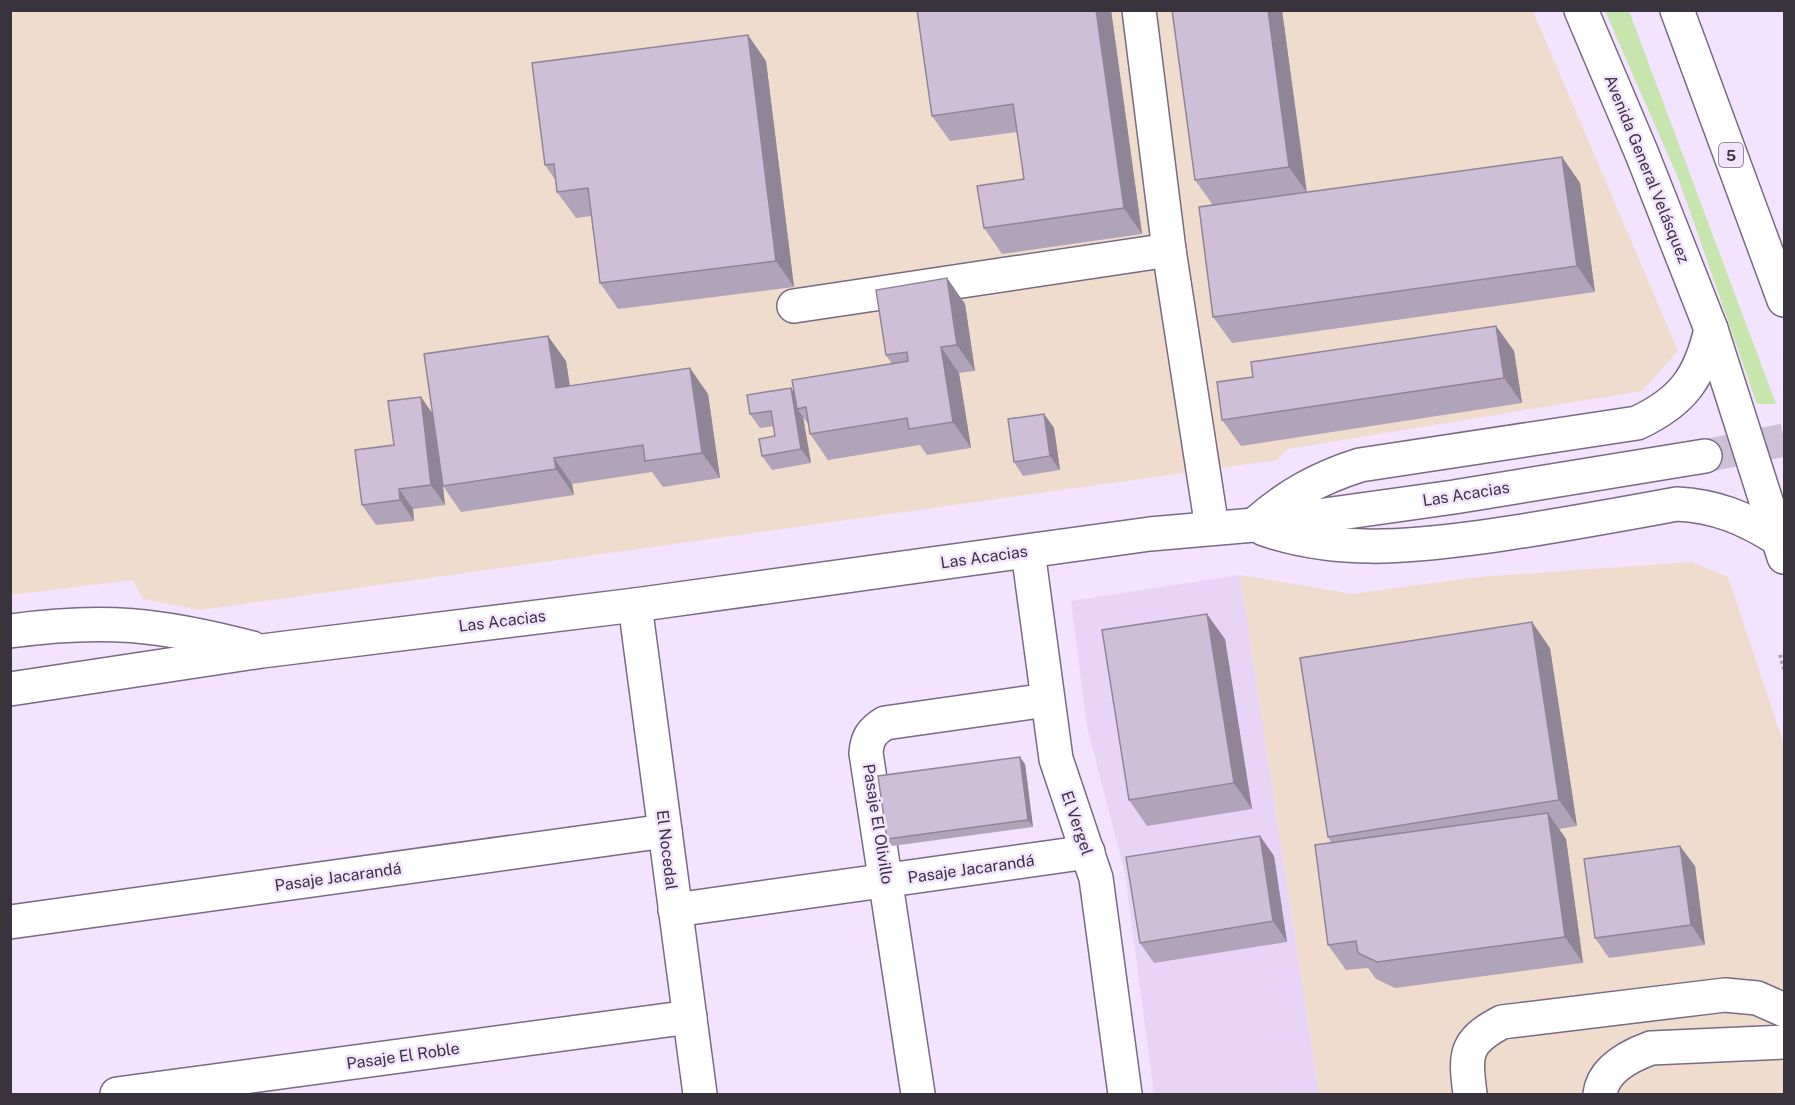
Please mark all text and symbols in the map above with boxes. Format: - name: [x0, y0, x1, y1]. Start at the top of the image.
- street label: Avenida General Velásquez: [1601, 72, 1694, 266]
- road number: 5: [1719, 143, 1743, 167]
- street label: Las Acacias: [1421, 478, 1511, 510]
- street label: Las Acacias: [939, 541, 1029, 573]
- street label: Las Acacias: [457, 606, 547, 636]
- street label: Pasaje El Olivillo: [859, 762, 897, 886]
- street label: El Vergel: [1057, 788, 1097, 858]
- street label: El Nocedal: [653, 809, 681, 891]
- street label: Pasaje Jacarandá: [906, 851, 1036, 887]
- street label: Pasaje Jacarandá: [273, 859, 403, 895]
- street label: Pasaje El Roble: [345, 1039, 461, 1073]

